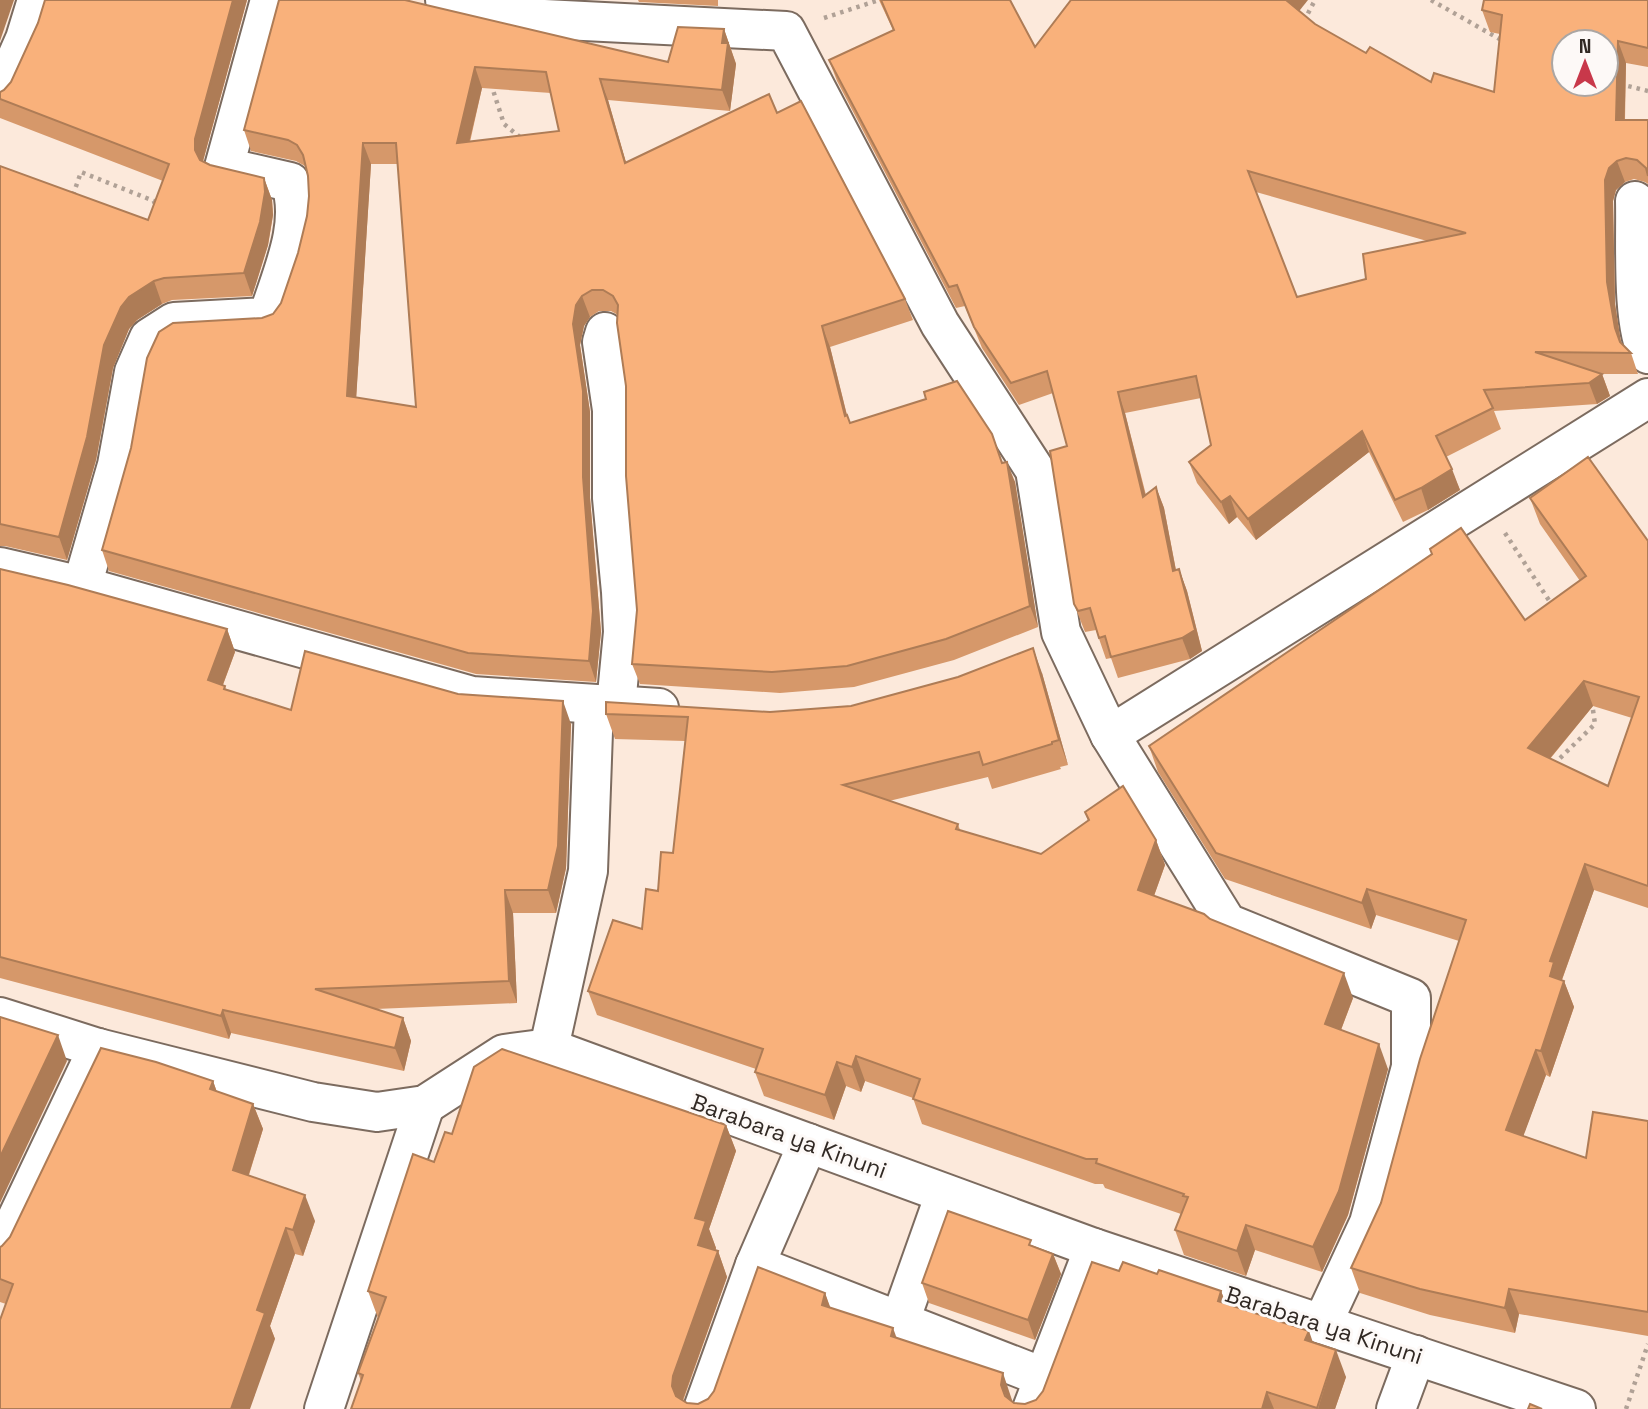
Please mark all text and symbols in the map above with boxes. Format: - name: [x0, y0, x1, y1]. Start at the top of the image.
- north arrow: [1550, 28, 1620, 98]
- text: N: [1579, 34, 1591, 59]
- street label: Barabara ya Kinuni: [687, 1087, 891, 1185]
- street label: Barabara ya Kinuni: [1221, 1279, 1427, 1371]

